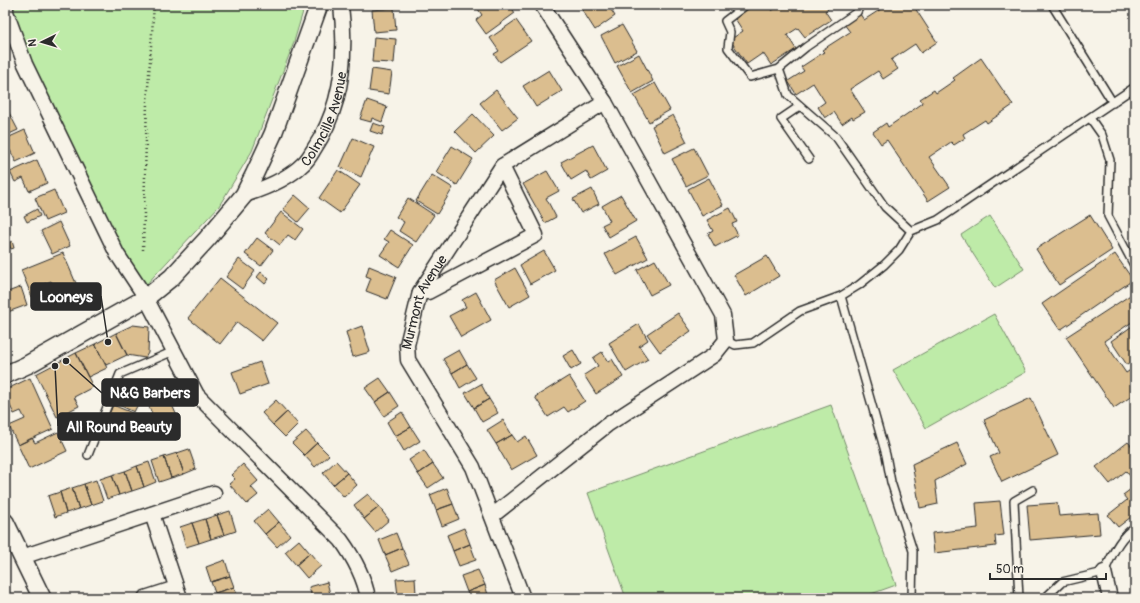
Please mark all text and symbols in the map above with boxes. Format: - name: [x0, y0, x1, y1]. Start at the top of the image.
- north arrow: [22, 22, 62, 62]
- text: N: [26, 38, 39, 47]
- street label: Colmcille Avenue: [297, 70, 350, 170]
- street label: Murmont Avenue: [398, 252, 451, 351]
- callout: Looneys: [31, 283, 101, 310]
- text: Looneys: [39, 288, 93, 307]
- callout: N&G Barbers: [102, 379, 198, 406]
- text: N&G Barbers: [110, 384, 190, 403]
- callout: All Round Beauty: [58, 413, 180, 440]
- text: All Round Beauty: [66, 418, 173, 437]
- scale bar: [990, 555, 1106, 581]
- text: 50 m: [996, 562, 1024, 577]

